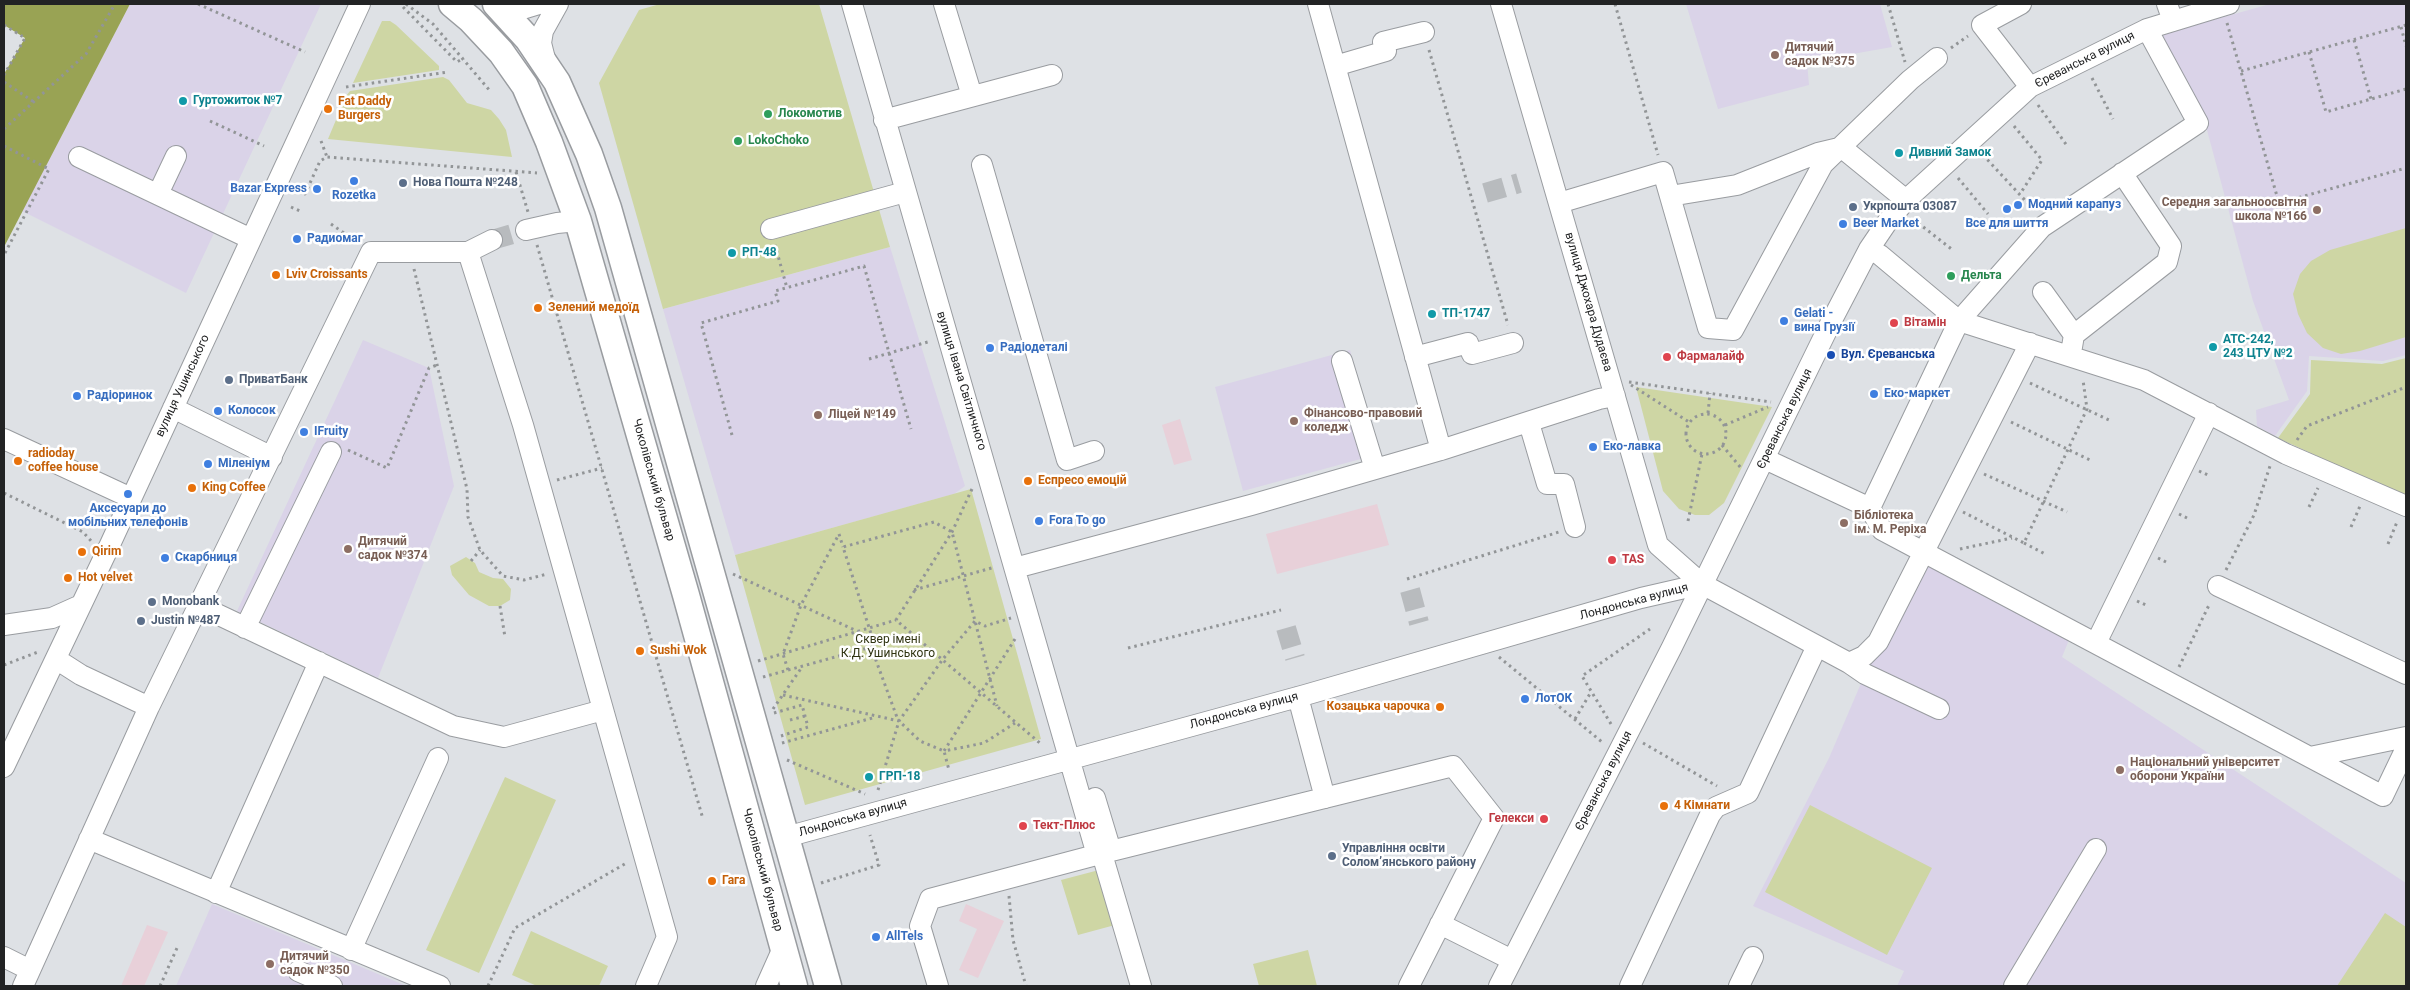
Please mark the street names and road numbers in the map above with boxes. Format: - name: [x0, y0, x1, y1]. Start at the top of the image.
- street label: Єреванська вулиця: [2033, 29, 2137, 91]
- street label: вулиця Джохара Дудаєва: [1561, 231, 1615, 373]
- street label: вулиця Івана Світличного: [933, 310, 989, 452]
- street label: вулиця Ушинського: [153, 333, 213, 439]
- street label: Єреванська вулиця: [1754, 366, 1816, 472]
- street label: Чоколівський бульвар: [629, 417, 677, 543]
- street label: Лондонська вулиця: [1578, 581, 1690, 623]
- street label: Лондонська вулиця: [1188, 690, 1300, 732]
- street label: Єреванська вулиця: [1573, 729, 1635, 833]
- street label: Лондонська вулиця: [797, 796, 909, 840]
- street label: Чоколівський бульвар: [739, 807, 785, 933]

